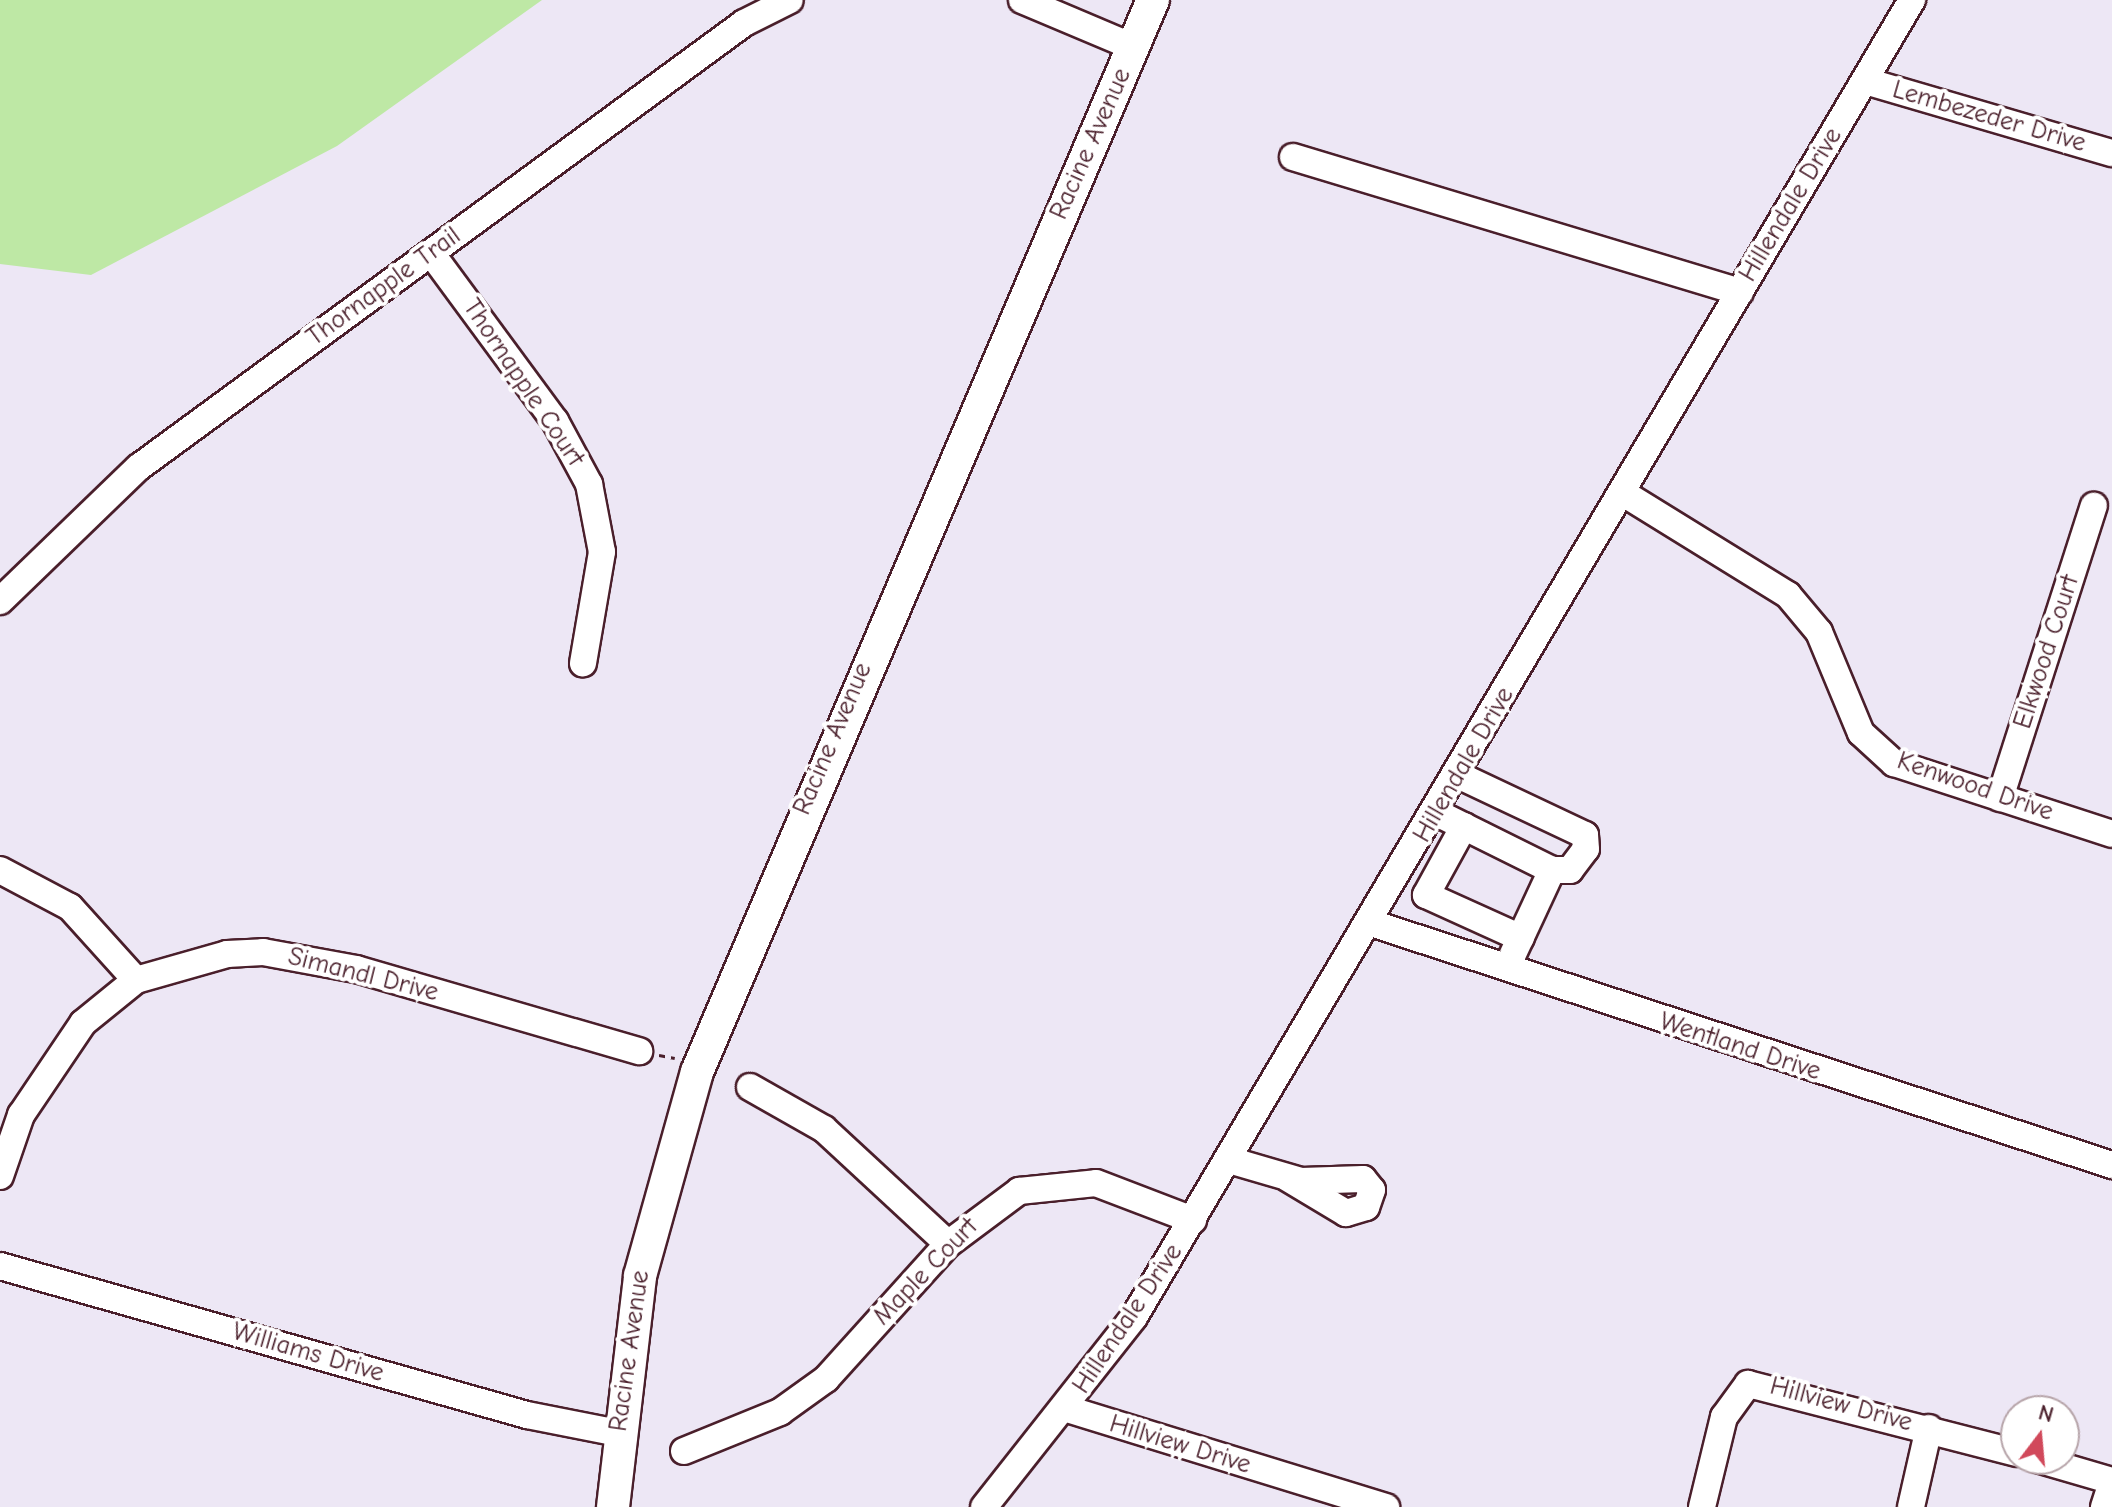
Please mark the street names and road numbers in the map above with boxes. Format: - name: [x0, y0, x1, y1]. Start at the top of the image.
- street label: Racine Avenue: [1044, 64, 1138, 224]
- street label: Lembezeder Drive: [1889, 75, 2089, 159]
- street label: Hillendale Drive: [1733, 122, 1849, 288]
- street label: Thornapple Trail: [301, 221, 467, 353]
- street label: Thornapple Court: [456, 293, 590, 473]
- street label: Elkwood Court: [2007, 571, 2087, 733]
- street label: Racine Avenue: [787, 658, 879, 820]
- street label: Hillendale Drive: [1407, 682, 1521, 848]
- street label: Kenwood Drive: [1893, 746, 2057, 828]
- street label: Simandl Drive: [285, 941, 441, 1009]
- street label: Wentland Drive: [1656, 1006, 1824, 1088]
- street label: Maple Court: [867, 1212, 985, 1332]
- street label: Hillendale Drive: [1066, 1238, 1190, 1400]
- street label: Racine Avenue: [603, 1268, 657, 1434]
- street label: Williams Drive: [229, 1316, 387, 1390]
- street label: Hillview Drive: [1766, 1371, 1916, 1439]
- street label: Hillview Drive: [1106, 1409, 1254, 1481]

